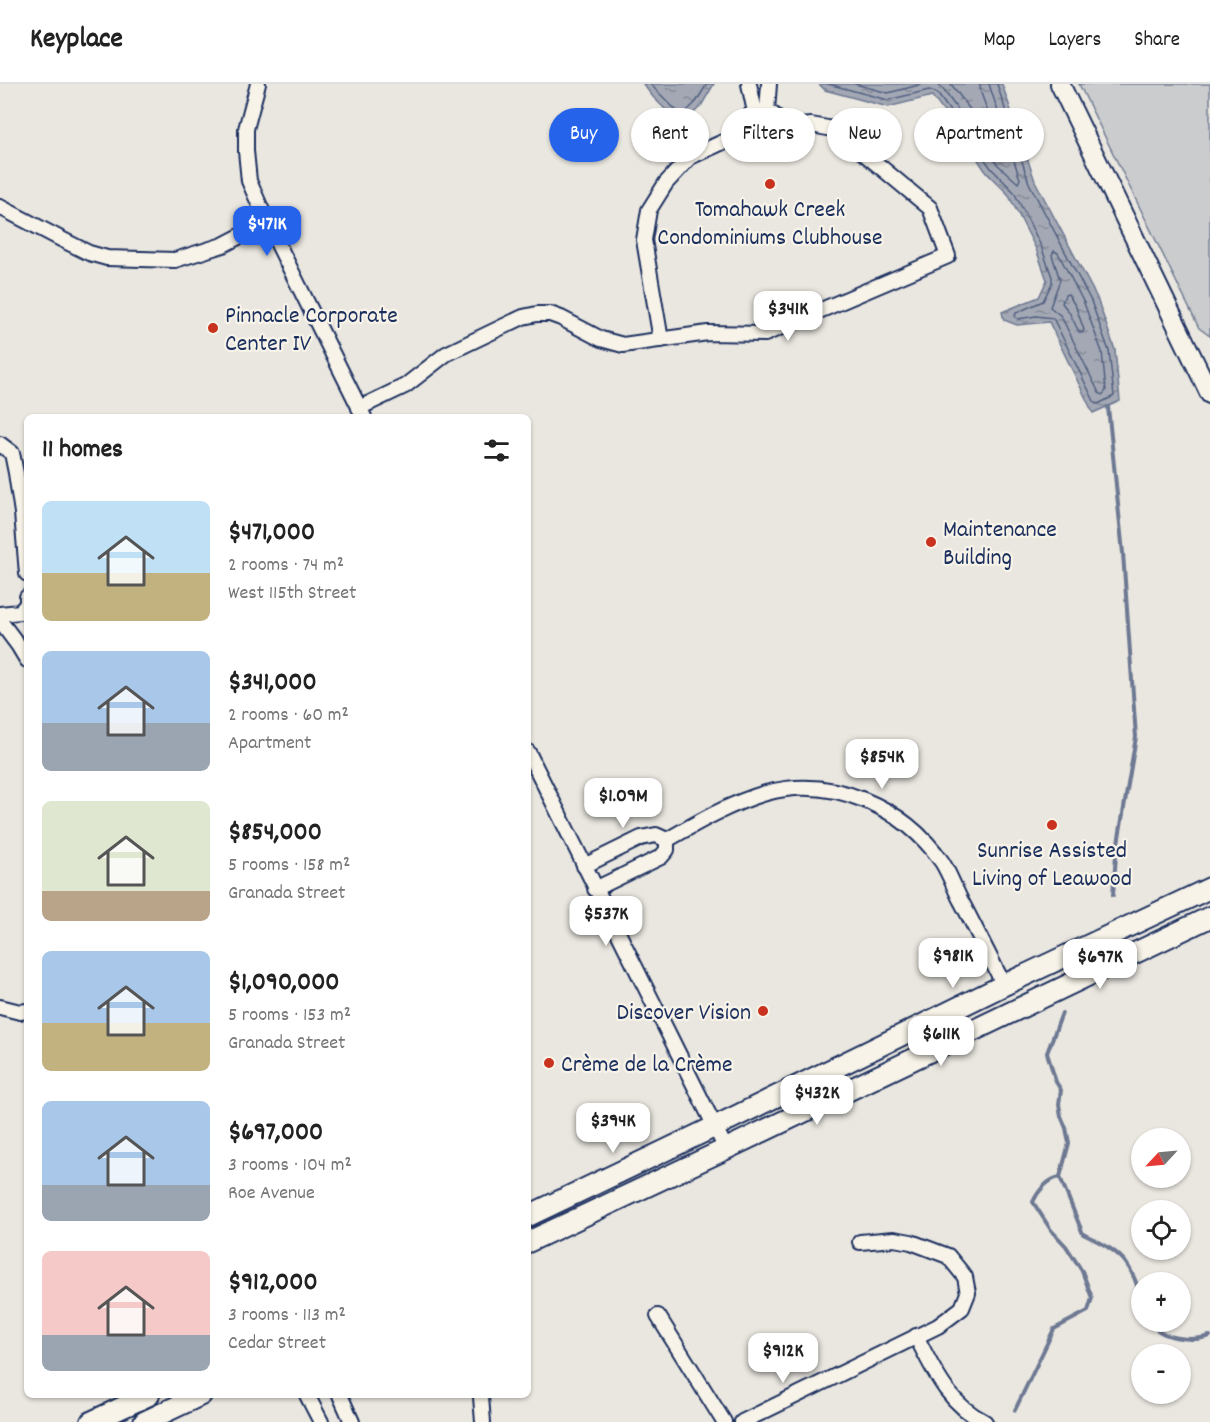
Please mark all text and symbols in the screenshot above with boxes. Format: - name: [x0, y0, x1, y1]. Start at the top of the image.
- text: Keyplace: [30, 21, 123, 61]
- text: Map: [984, 26, 1015, 56]
- text: Layers: [1048, 26, 1101, 56]
- text: Share: [1134, 26, 1180, 56]
- chip: Buy: [549, 108, 619, 162]
- chip: Rent: [631, 108, 709, 162]
- chip: Filters: [721, 108, 815, 162]
- chip: New: [827, 108, 902, 162]
- chip: Apartment: [914, 108, 1044, 162]
- marker: Tomahawk Creek Condominiums Clubhouse: [763, 177, 777, 191]
- place label: Tomahawk Creek Condominiums Clubhouse: [657, 194, 883, 256]
- pin: $471K: [225, 206, 309, 257]
- text: $471K: [247, 211, 287, 239]
- pin: $341K: [746, 291, 830, 342]
- text: $341K: [768, 296, 808, 324]
- place label: Pinnacle Corporate Center IV: [225, 300, 398, 362]
- marker: Pinnacle Corporate Center IV: [206, 321, 220, 335]
- text: 11 homes: [42, 432, 123, 469]
- icon: filters: [480, 434, 513, 467]
- place label: Maintenance Building: [943, 514, 1057, 576]
- text: $471,000: [228, 515, 315, 552]
- icon: home: [90, 525, 162, 597]
- marker: Maintenance Building: [924, 535, 938, 549]
- text: 2 rooms · 74 m²: [228, 552, 344, 580]
- text: West 115th Street: [228, 580, 356, 608]
- text: $341,000: [228, 665, 317, 702]
- icon: home: [90, 675, 162, 747]
- text: 2 rooms · 60 m²: [228, 702, 349, 730]
- text: Apartment: [228, 730, 311, 758]
- pin: $854K: [840, 739, 924, 790]
- text: $854K: [860, 744, 904, 772]
- pin: $1.09M: [574, 778, 672, 829]
- text: $1.09M: [598, 783, 648, 811]
- text: $854,000: [228, 815, 322, 852]
- marker: Sunrise Assisted Living of Leawood: [1045, 818, 1059, 832]
- icon: home: [90, 825, 162, 897]
- place label: Sunrise Assisted Living of Leawood: [972, 835, 1132, 897]
- text: 5 rooms · 158 m²: [228, 852, 350, 880]
- text: Granada Street: [228, 880, 345, 908]
- pin: $537K: [564, 896, 648, 947]
- text: $537K: [583, 901, 629, 929]
- pin: $981K: [911, 938, 995, 989]
- pin: $697K: [1058, 939, 1142, 990]
- text: $981K: [933, 943, 973, 971]
- text: $697K: [1077, 944, 1123, 972]
- text: $1,090,000: [228, 965, 340, 1002]
- icon: home: [90, 975, 162, 1047]
- place label: Discover Vision: [617, 997, 751, 1031]
- text: 5 rooms · 153 m²: [228, 1002, 351, 1030]
- marker: Discover Vision: [756, 1004, 770, 1018]
- pin: $611K: [899, 1016, 983, 1067]
- text: $611K: [922, 1021, 960, 1049]
- text: Granada Street: [228, 1030, 345, 1058]
- place label: Crème de la Crème: [561, 1049, 733, 1083]
- marker: Crème de la Crème: [542, 1056, 556, 1070]
- pin: $432K: [775, 1075, 859, 1126]
- text: $432K: [794, 1080, 840, 1108]
- pin: $394K: [571, 1103, 655, 1154]
- text: $394K: [590, 1108, 636, 1136]
- text: $697,000: [228, 1115, 323, 1152]
- icon: home: [90, 1125, 162, 1197]
- north arrow: [1131, 1128, 1191, 1188]
- map controls: [1131, 1128, 1191, 1404]
- text: 3 rooms · 104 m²: [228, 1152, 352, 1180]
- text: Roe Avenue: [228, 1180, 315, 1208]
- button: locate: [1131, 1200, 1191, 1260]
- text: $912,000: [228, 1265, 318, 1302]
- button: +: [1131, 1272, 1191, 1332]
- icon: home: [90, 1275, 162, 1347]
- text: 3 rooms · 113 m²: [228, 1302, 346, 1330]
- text: Cedar Street: [228, 1330, 326, 1358]
- pin: $912K: [741, 1333, 825, 1384]
- text: $912K: [762, 1338, 804, 1366]
- button: −: [1131, 1344, 1191, 1404]

